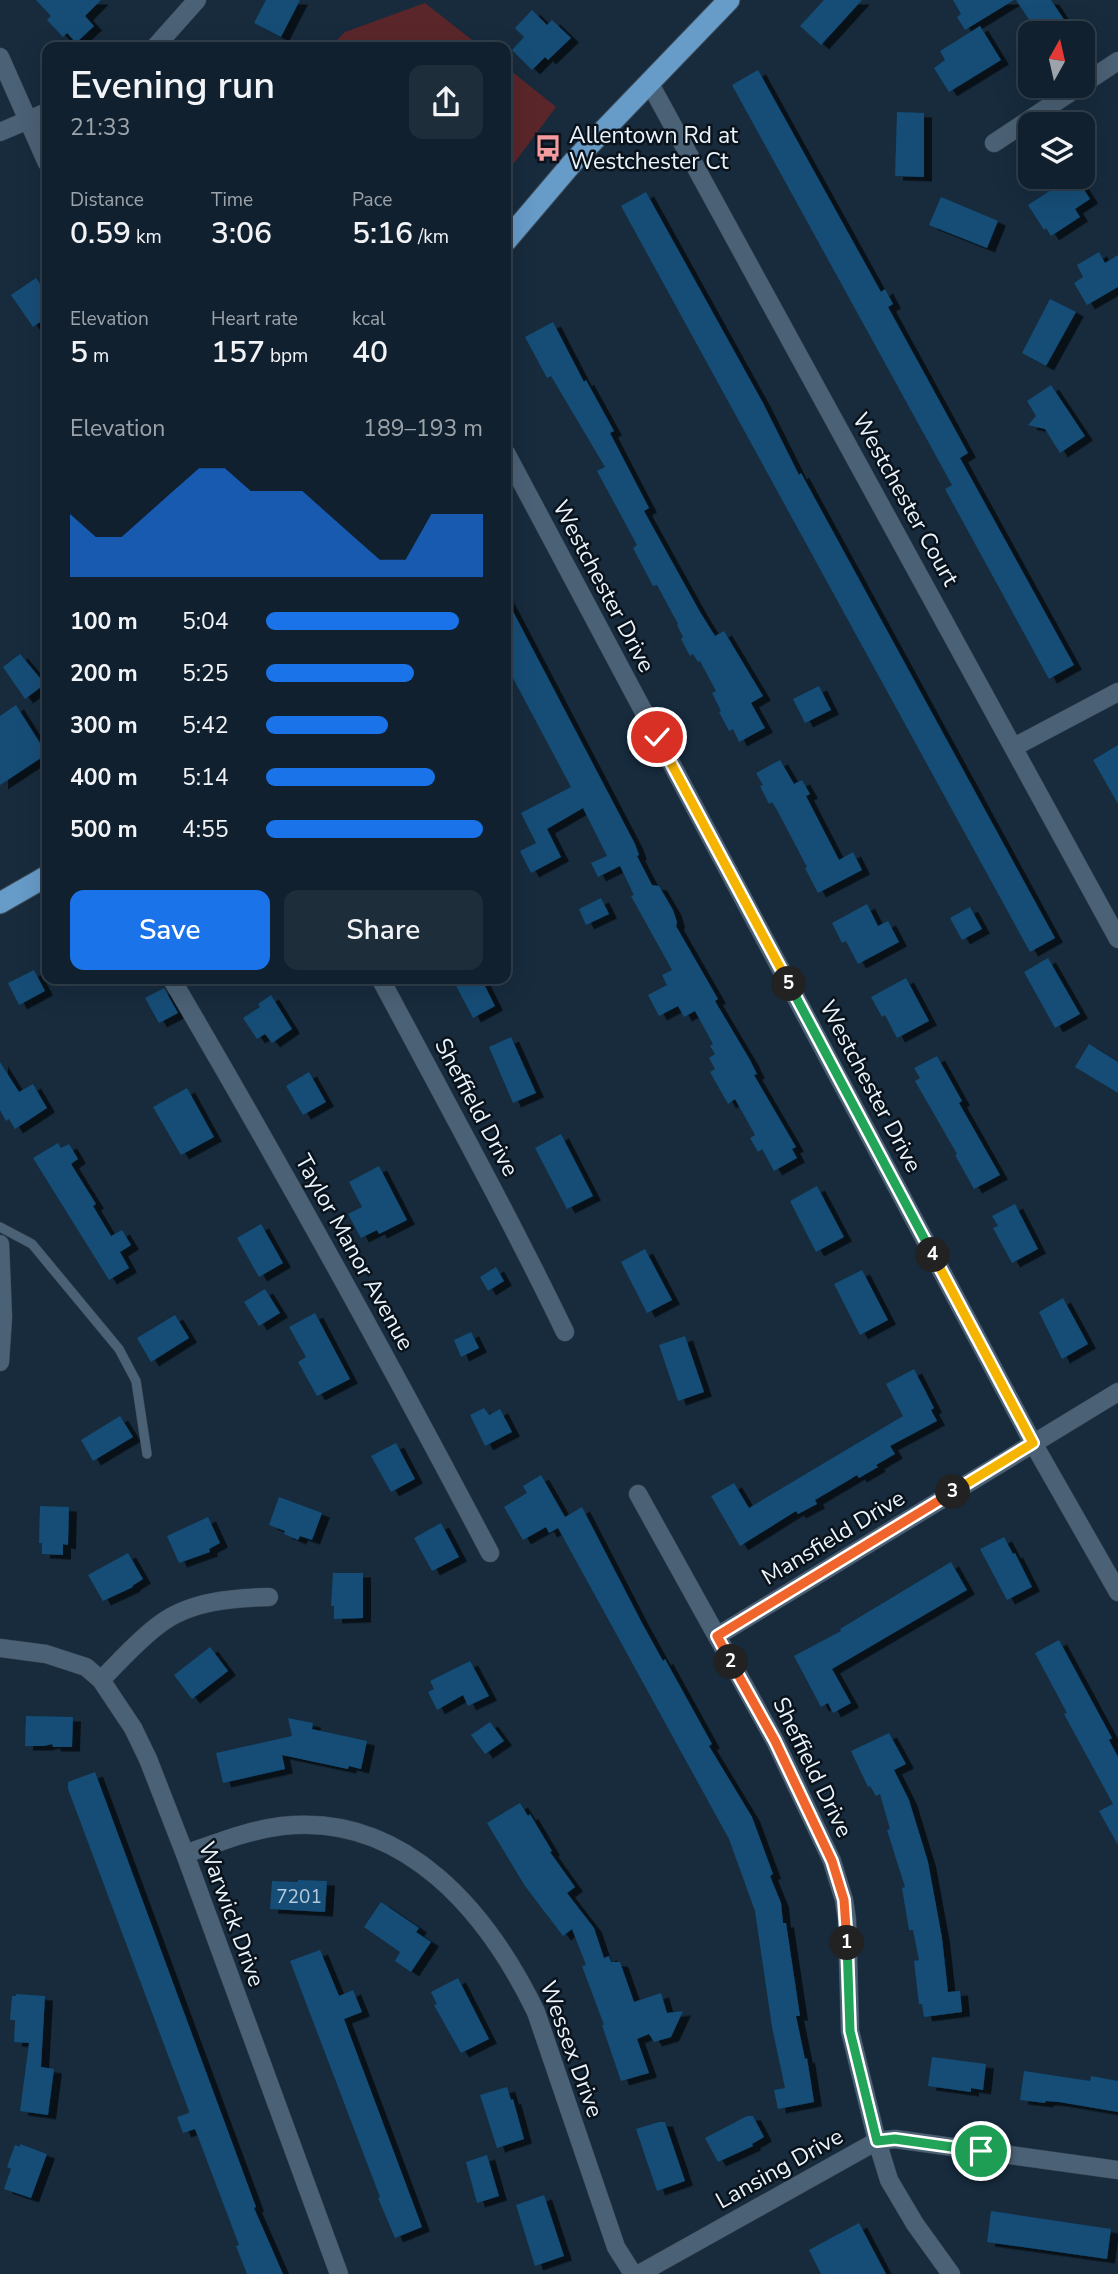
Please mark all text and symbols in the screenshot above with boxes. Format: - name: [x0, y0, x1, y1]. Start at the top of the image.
- north arrow: [1018, 21, 1096, 98]
- map controls: [1018, 21, 1095, 189]
- text: Evening run: [70, 60, 275, 111]
- button: share: [409, 65, 483, 139]
- text: 21:33: [70, 112, 130, 143]
- button: layers: [1018, 112, 1095, 189]
- place label: Allentown Rd at Westchester Ct: [569, 120, 739, 177]
- bus stop icon: Allentown Rd at Westchester Ct: [533, 133, 563, 163]
- text: Distance: [70, 187, 144, 213]
- text: Time: [211, 187, 253, 213]
- text: Pace: [352, 187, 392, 213]
- text: 0.59: [70, 213, 131, 254]
- text: 3:06: [211, 213, 272, 254]
- text: 5:16: [352, 213, 413, 254]
- text: km: [131, 224, 162, 250]
- text: /km: [413, 224, 449, 250]
- text: Elevation: [70, 306, 149, 332]
- text: Heart rate: [211, 306, 298, 332]
- text: kcal: [352, 306, 386, 332]
- text: 5: [70, 332, 88, 373]
- text: 157: [211, 332, 265, 373]
- text: 40: [352, 332, 388, 373]
- text: m: [88, 343, 109, 369]
- text: bpm: [265, 343, 308, 369]
- street label: Westchester Court: [845, 407, 966, 592]
- text: Elevation: [70, 413, 165, 444]
- text: 189–193 m: [363, 413, 483, 444]
- street label: Westchester Drive: [545, 495, 662, 678]
- text: 100 m: [70, 606, 138, 637]
- text: 5:04: [182, 606, 229, 637]
- text: 200 m: [70, 658, 138, 689]
- text: 5:25: [182, 658, 229, 689]
- pin: [627, 707, 687, 767]
- text: 300 m: [70, 710, 138, 741]
- text: 5:42: [182, 710, 229, 741]
- icon: check: [638, 718, 676, 756]
- text: 400 m: [70, 762, 138, 793]
- text: 5:14: [182, 762, 229, 793]
- text: 500 m: [70, 814, 138, 845]
- text: 4:55: [182, 814, 229, 845]
- button: Save: [70, 890, 270, 970]
- button: Share: [284, 890, 483, 970]
- pin: 5: [772, 967, 806, 1002]
- text: 5: [783, 970, 794, 996]
- street label: Westchester Drive: [812, 995, 929, 1178]
- street label: Sheffield Drive: [427, 1033, 526, 1182]
- street label: Taylor Manor Avenue: [288, 1149, 421, 1356]
- pin: 4: [916, 1238, 950, 1272]
- text: 4: [927, 1241, 938, 1267]
- pin: 3: [936, 1474, 970, 1510]
- text: 3: [947, 1478, 958, 1504]
- street label: Mansfield Drive: [756, 1483, 911, 1592]
- pin: 2: [714, 1644, 748, 1680]
- text: 2: [725, 1648, 736, 1674]
- street label: Sheffield Drive: [765, 1692, 860, 1842]
- street label: Warwick Drive: [191, 1837, 272, 1991]
- house number: 7201: [276, 1884, 322, 1910]
- pin: 1: [830, 1926, 864, 1960]
- text: 1: [841, 1929, 852, 1955]
- street label: Wessex Drive: [533, 1977, 611, 2122]
- street label: Lansing Drive: [710, 2121, 848, 2216]
- pin: [951, 2121, 1011, 2181]
- icon: arrive: [962, 2132, 1000, 2170]

